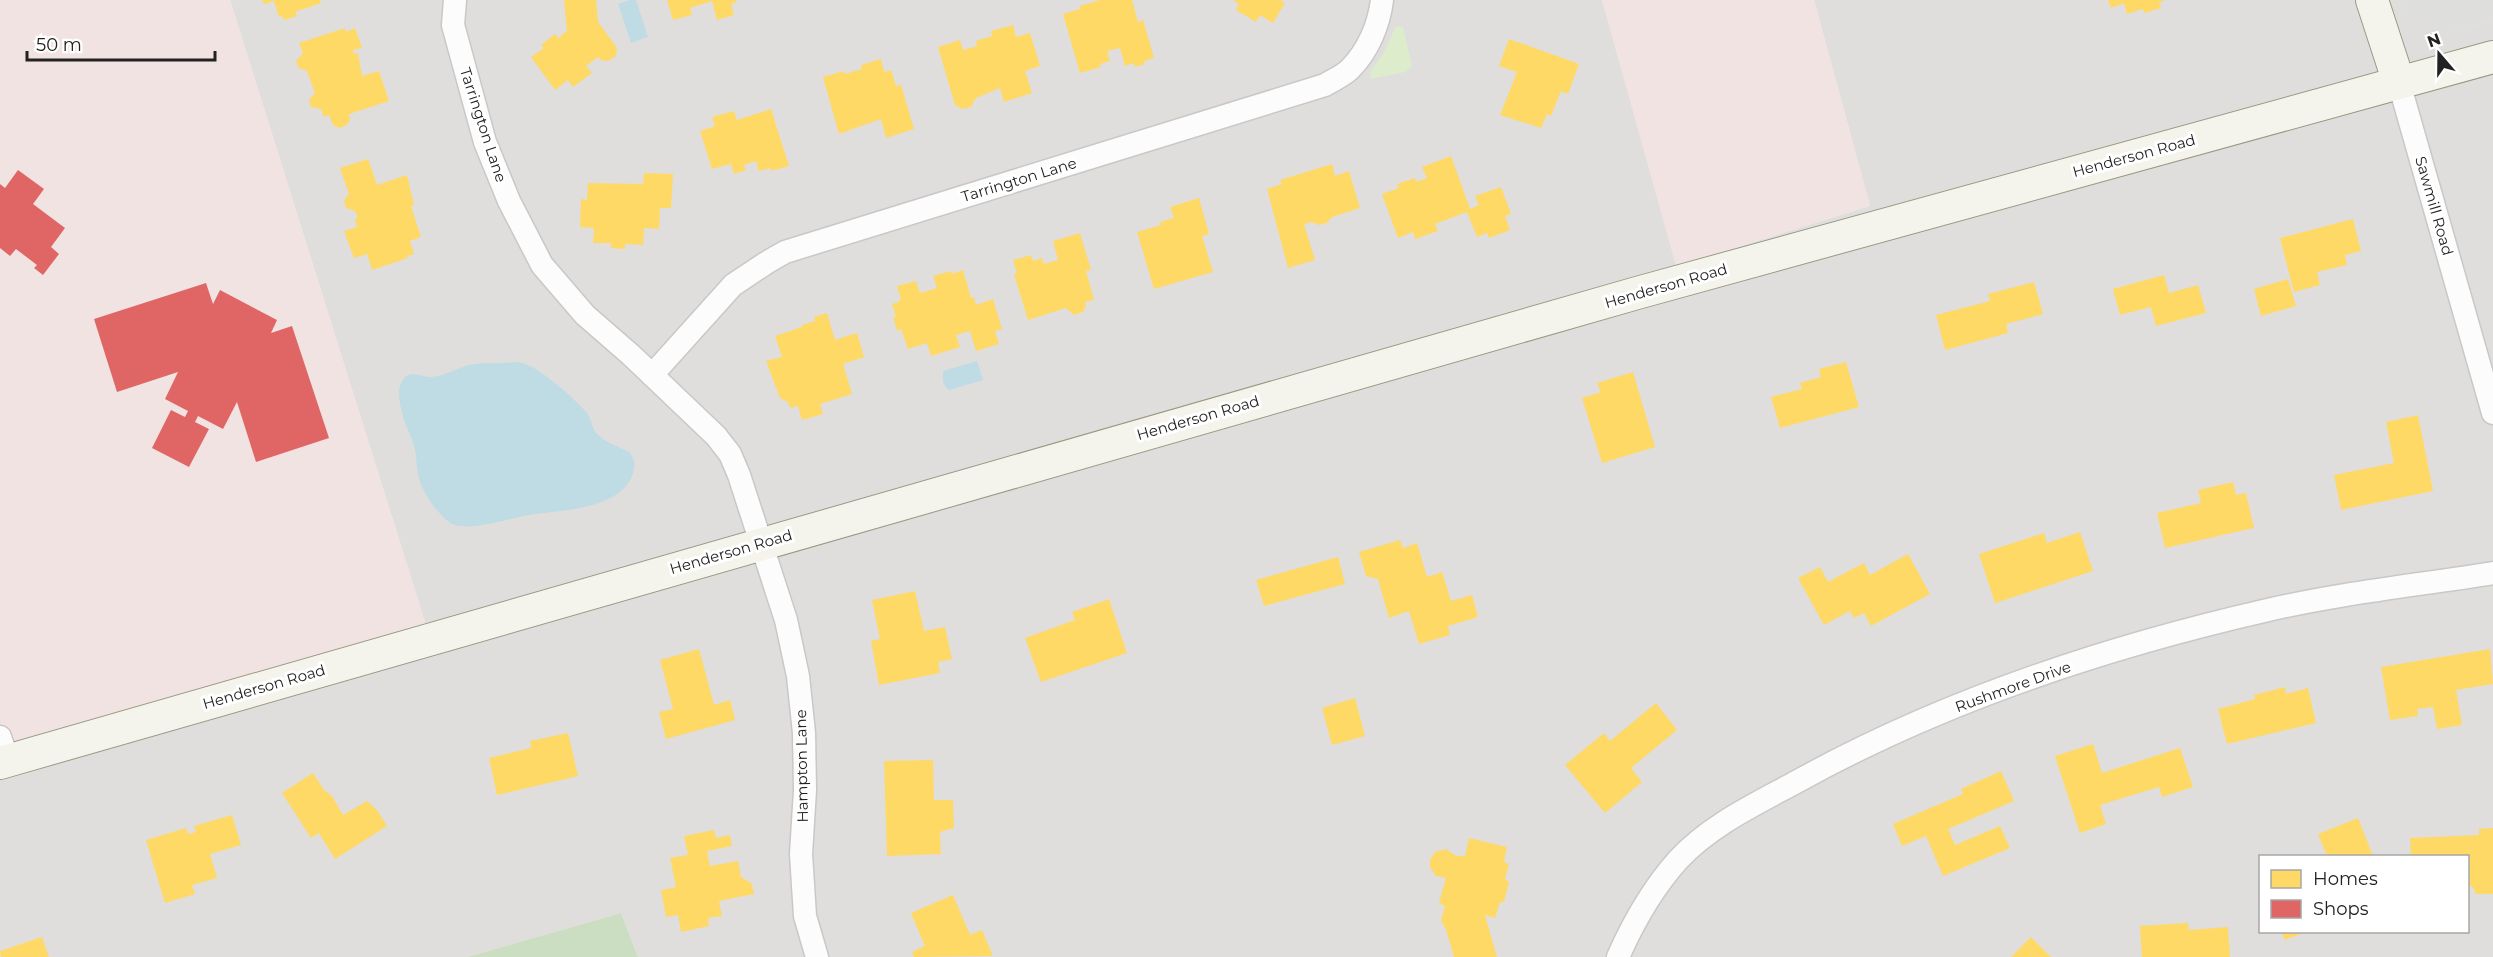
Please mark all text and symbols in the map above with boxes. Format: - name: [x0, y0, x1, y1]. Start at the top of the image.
- scale bar: [27, 24, 214, 62]
- north arrow: [2409, 24, 2469, 84]
- text: N: [2425, 29, 2443, 52]
- text: 50 m: [36, 34, 82, 56]
- street label: Tarrington Lane: [456, 65, 511, 185]
- street label: Henderson Road: [2070, 130, 2197, 181]
- street label: Tarrington Lane: [959, 153, 1079, 206]
- street label: Sawmill Road: [2411, 154, 2458, 258]
- street label: Henderson Road: [1602, 259, 1729, 312]
- street label: Henderson Road: [1134, 391, 1261, 444]
- street label: Henderson Road: [667, 525, 794, 578]
- street label: Rushmore Drive: [1952, 657, 2073, 716]
- street label: Henderson Road: [200, 660, 327, 713]
- street label: Hampton Lane: [791, 709, 812, 823]
- legend: [2259, 855, 2469, 933]
- text: Homes: [2313, 868, 2378, 890]
- text: Shops: [2313, 898, 2369, 920]

